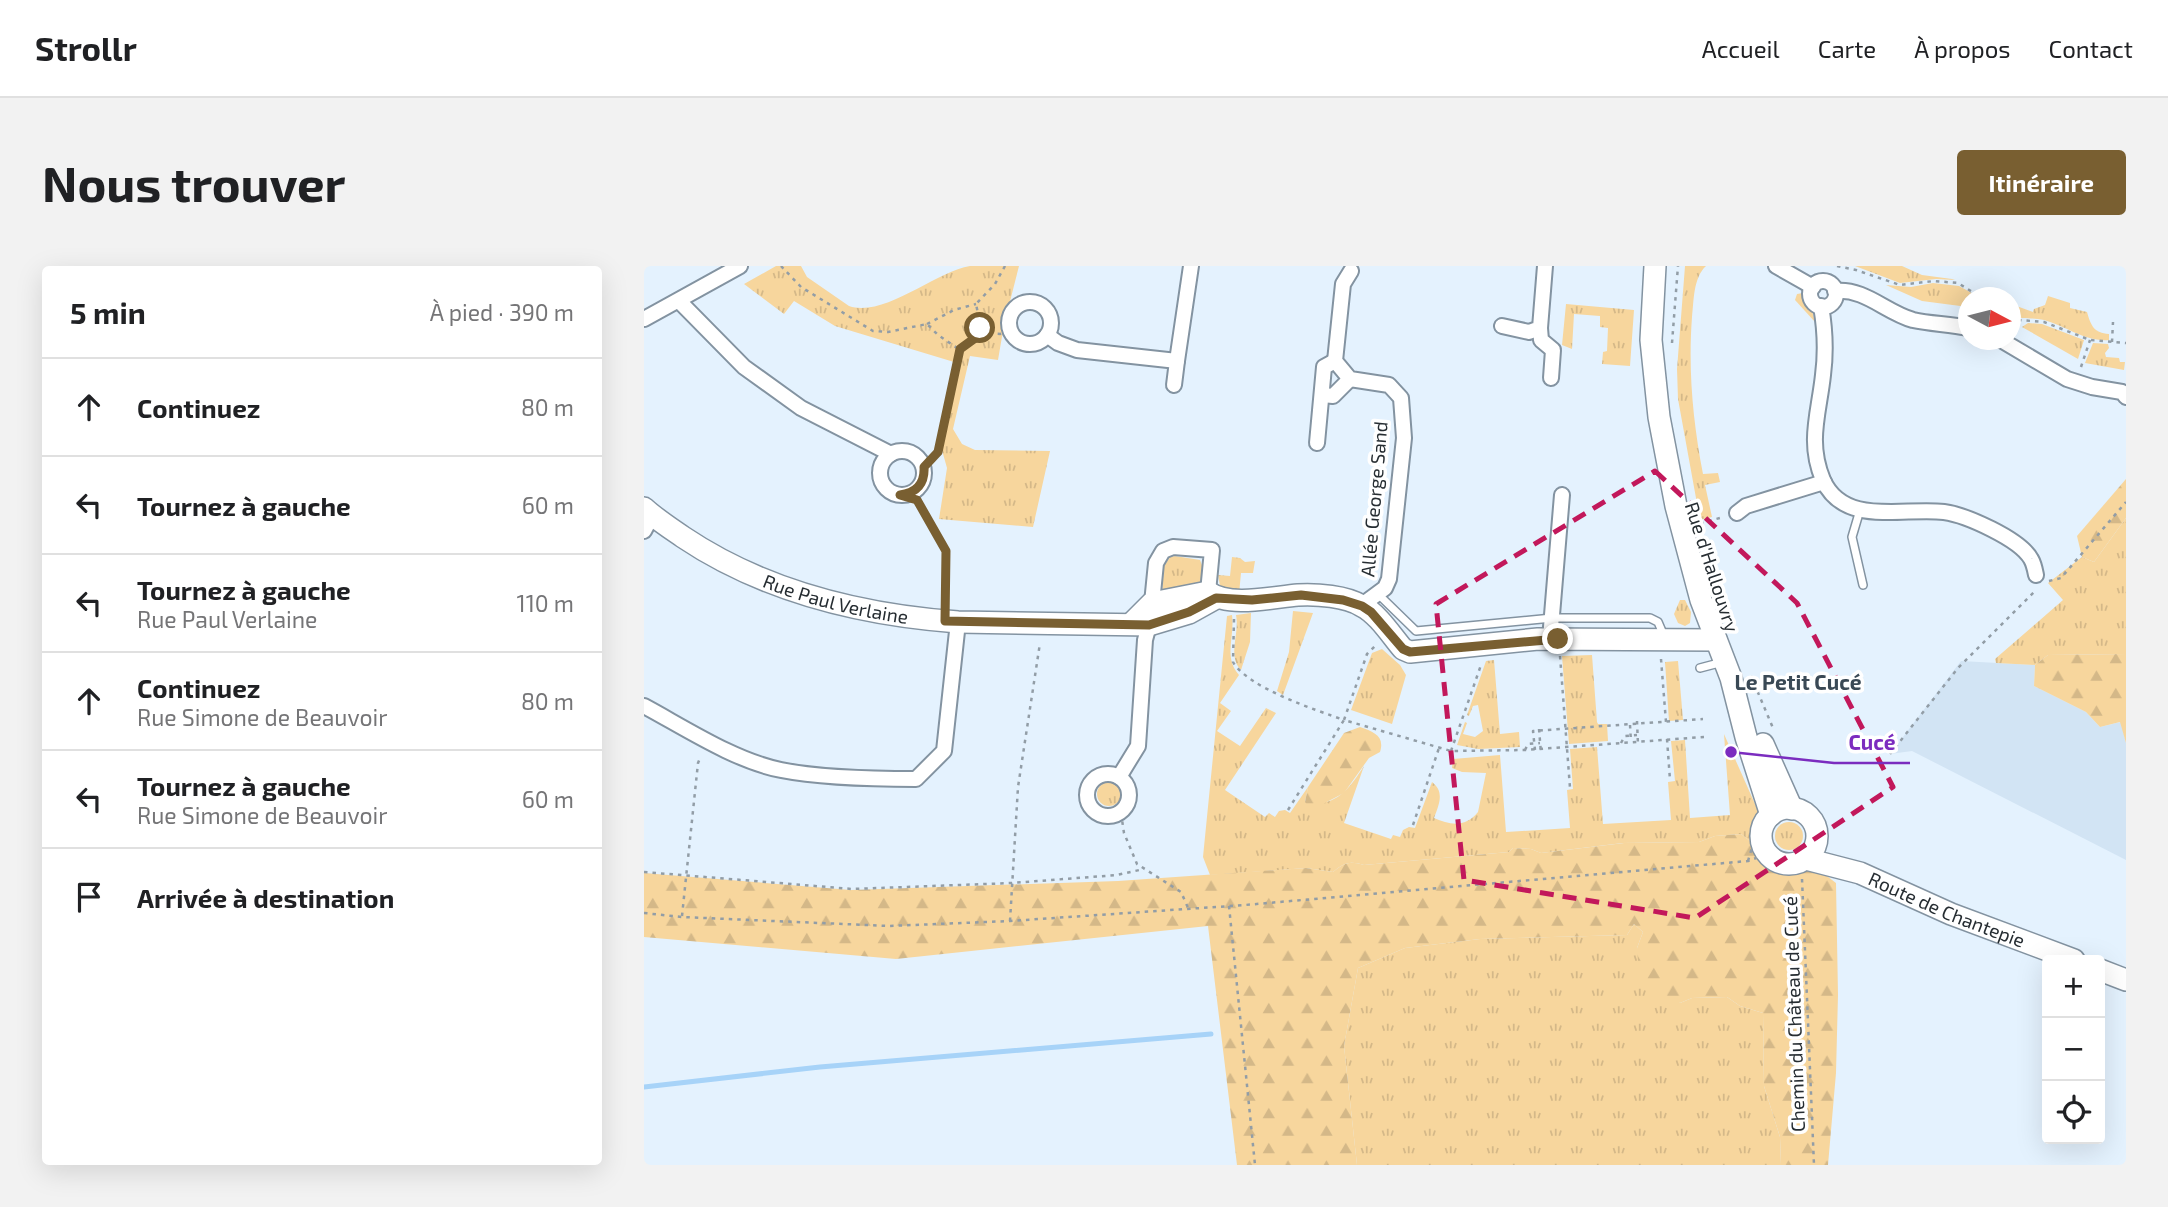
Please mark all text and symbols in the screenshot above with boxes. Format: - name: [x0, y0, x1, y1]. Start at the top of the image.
- text: Strollr: [35, 28, 137, 68]
- text: Accueil: [1702, 34, 1780, 63]
- text: Carte: [1818, 34, 1876, 63]
- text: À propos: [1914, 34, 2011, 63]
- text: Contact: [2049, 34, 2133, 63]
- button: Itinéraire: [1957, 150, 2126, 215]
- text: Nous trouver: [42, 153, 346, 212]
- north arrow: [1958, 287, 2021, 350]
- text: 5 min: [70, 294, 146, 330]
- text: À pied · 390 m: [430, 298, 574, 326]
- route start: [964, 312, 995, 343]
- icon: ahead: [70, 388, 108, 426]
- text: Continuez: [137, 392, 260, 423]
- text: 80 m: [521, 393, 574, 421]
- street label: Allée George Sand: [1355, 420, 1392, 578]
- icon: left: [70, 486, 108, 524]
- text: Tournez à gauche: [137, 490, 351, 521]
- text: 60 m: [522, 491, 574, 519]
- street label: Rue d'Hallouvry: [1681, 499, 1744, 635]
- street label: Rue Paul Verlaine: [760, 569, 910, 628]
- text: Tournez à gauche: [137, 574, 351, 605]
- icon: left: [70, 584, 108, 622]
- text: 110 m: [517, 589, 574, 617]
- text: Rue Paul Verlaine: [137, 605, 317, 633]
- route end: [1542, 623, 1573, 654]
- district label: Le Petit Cucé: [1734, 669, 1862, 694]
- text: Continuez: [137, 672, 260, 703]
- icon: ahead: [70, 682, 108, 720]
- text: 80 m: [521, 687, 574, 715]
- text: Rue Simone de Beauvoir: [137, 703, 388, 731]
- callout: Cucé: [1834, 721, 1910, 763]
- text: Cucé: [1848, 729, 1896, 754]
- text: Tournez à gauche: [137, 770, 351, 801]
- icon: left: [70, 780, 108, 818]
- text: 60 m: [522, 785, 574, 813]
- text: Rue Simone de Beauvoir: [137, 801, 388, 829]
- street label: Route de Chantepie: [1865, 866, 2028, 952]
- icon: arrive: [70, 878, 108, 916]
- text: Arrivée à destination: [137, 882, 394, 913]
- street label: Chemin du Château de Cucé: [1778, 896, 1809, 1132]
- map controls: [2042, 955, 2105, 1144]
- button: +: [2042, 955, 2105, 1018]
- button: −: [2042, 1018, 2105, 1081]
- button: locate: [2042, 1081, 2105, 1144]

